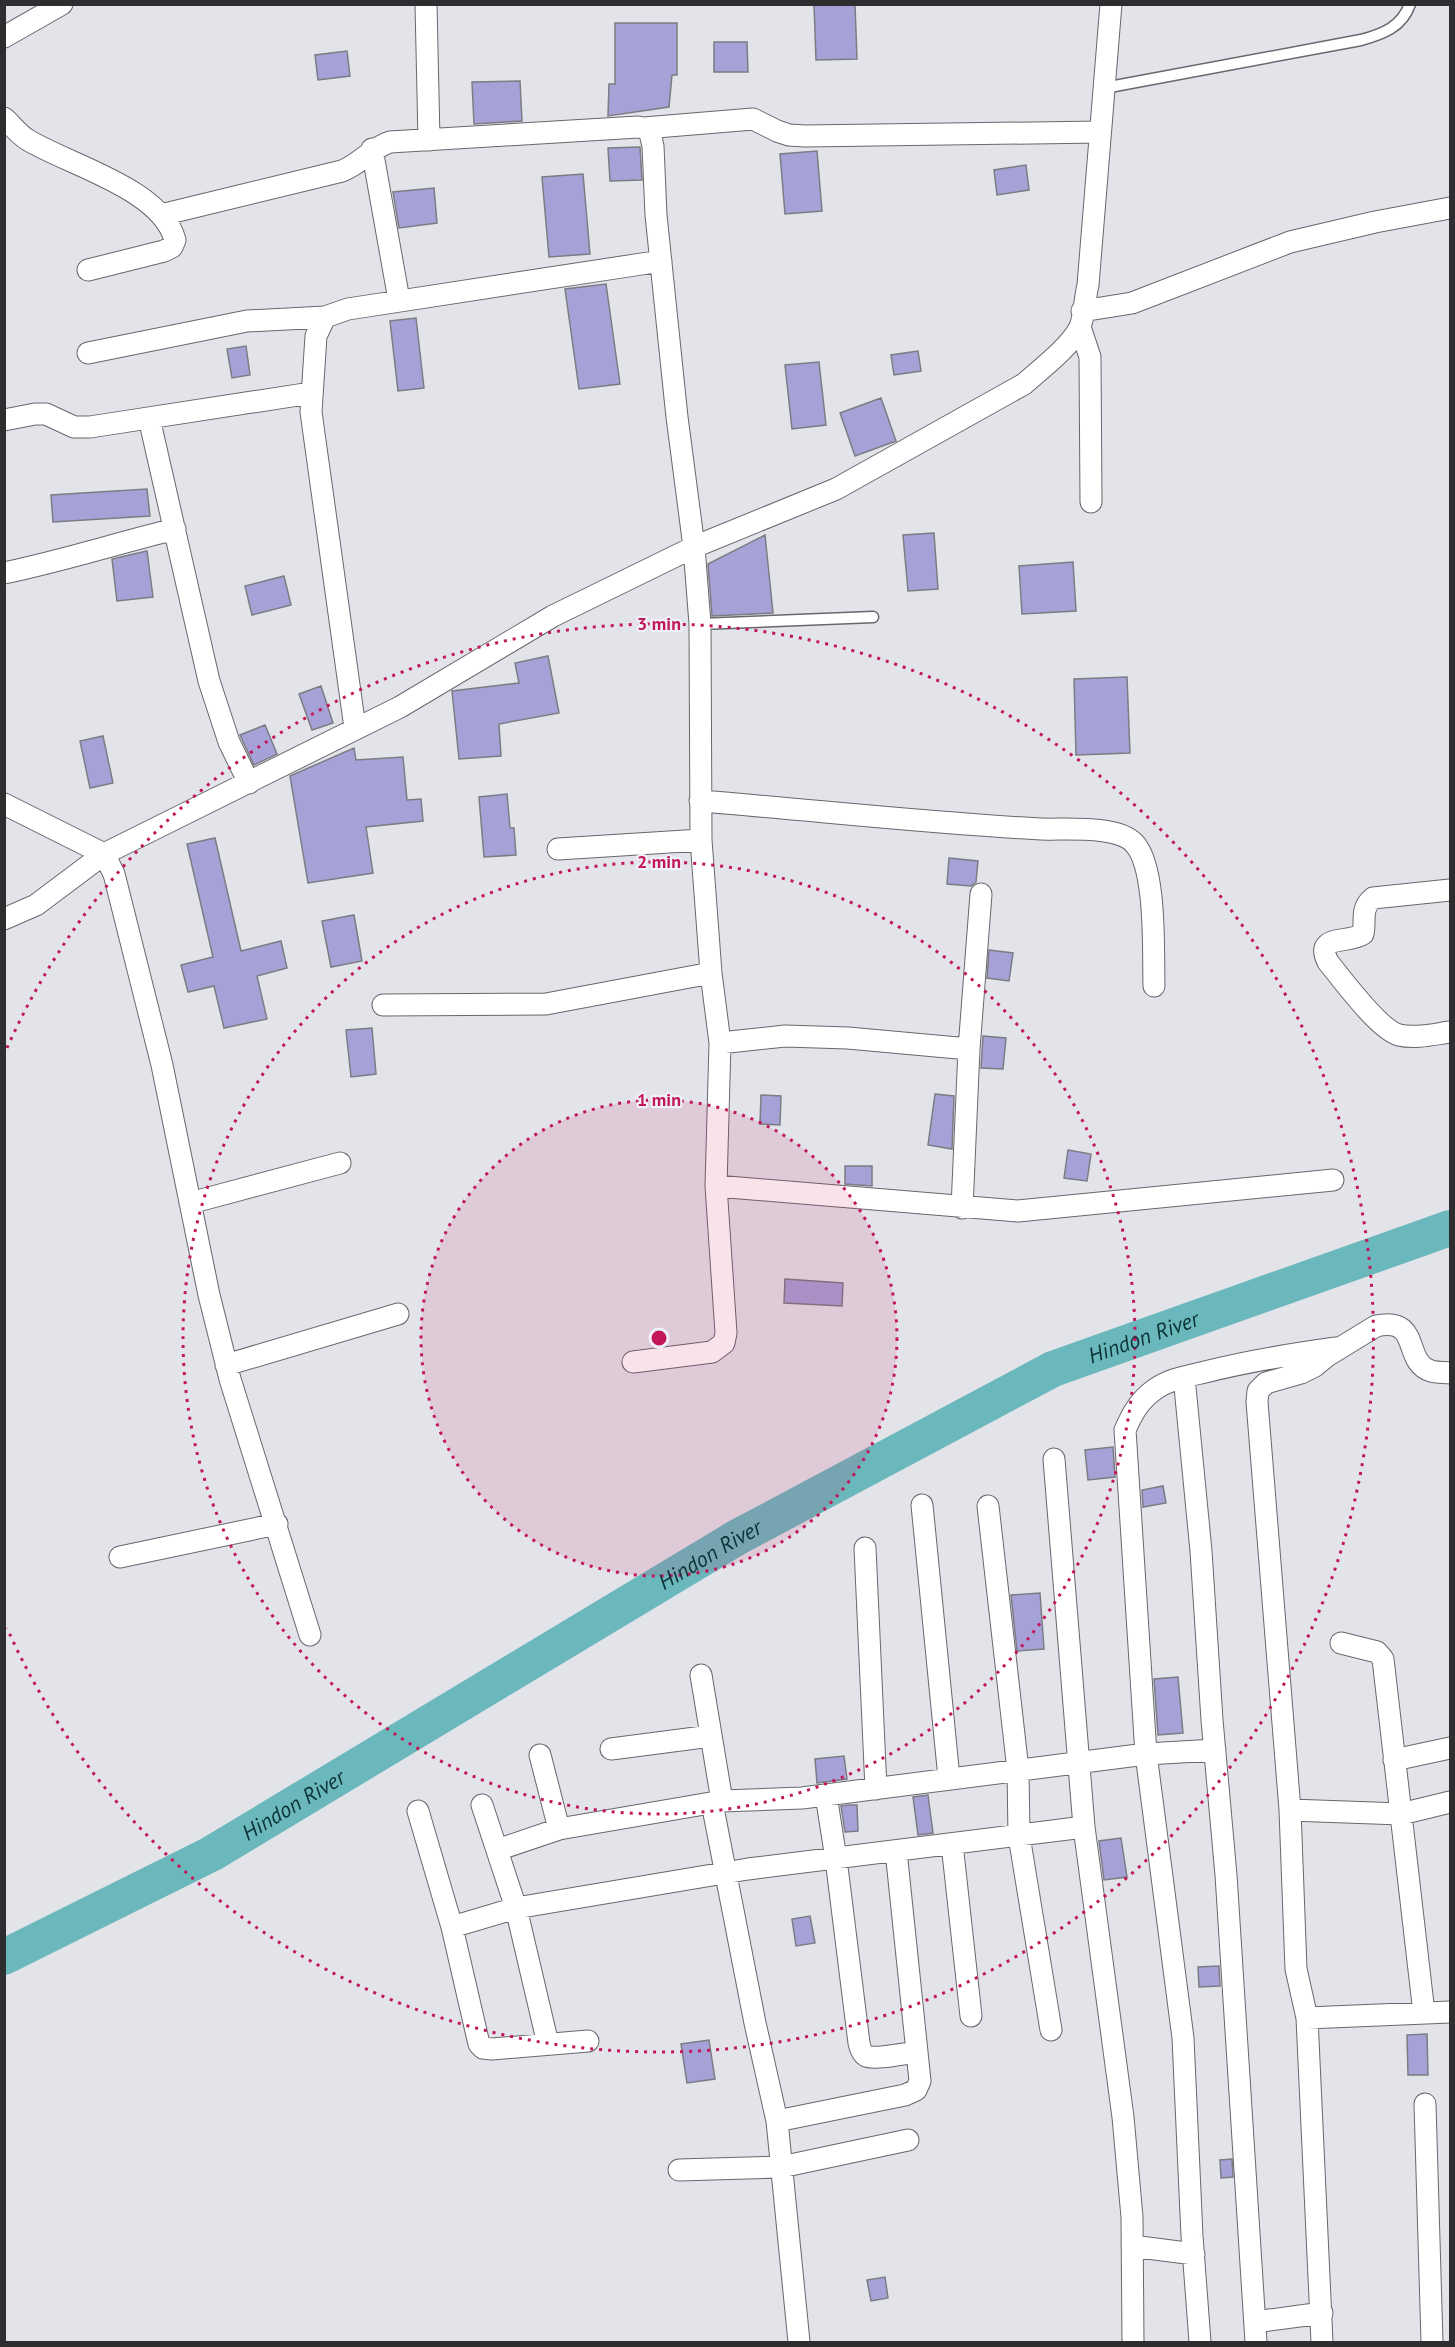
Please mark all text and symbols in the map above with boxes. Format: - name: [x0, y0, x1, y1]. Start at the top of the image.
- text: 3 min: [637, 612, 681, 635]
- text: 2 min: [637, 850, 681, 873]
- text: 1 min: [637, 1088, 681, 1111]
- water label: Hindon River: [1084, 1304, 1204, 1369]
- centre of rings: [649, 1328, 669, 1348]
- water label: Hindon River: [653, 1512, 768, 1596]
- water label: Hindon River: [236, 1762, 351, 1846]

